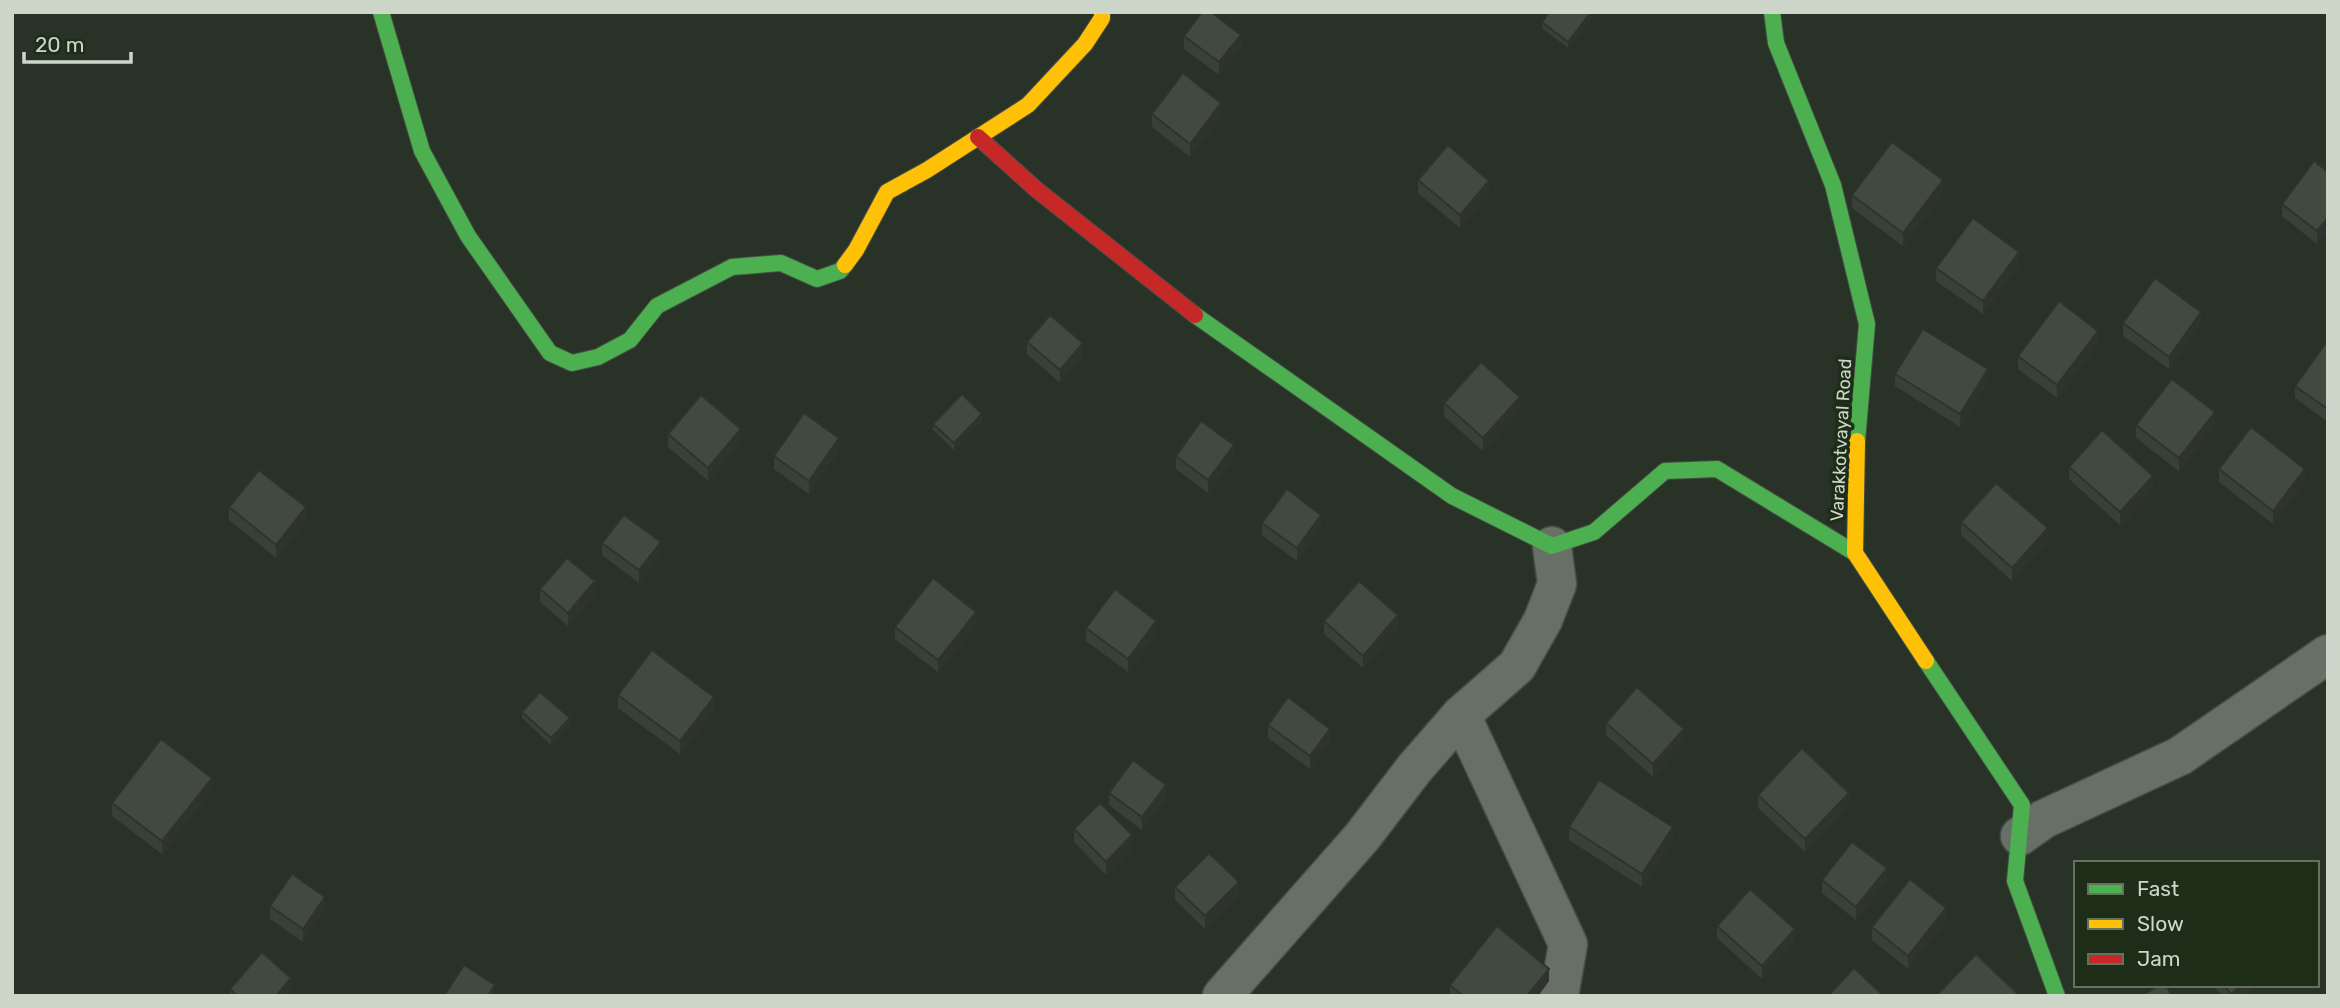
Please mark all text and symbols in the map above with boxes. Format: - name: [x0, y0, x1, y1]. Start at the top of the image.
- scale bar: [24, 21, 131, 65]
- text: 20 m: [35, 32, 84, 57]
- street label: Varakkotvayal Road: [1826, 358, 1856, 522]
- legend: [2074, 861, 2319, 987]
- text: Fast: [2137, 876, 2179, 901]
- text: Slow: [2137, 911, 2184, 936]
- text: Jam: [2137, 946, 2181, 971]

